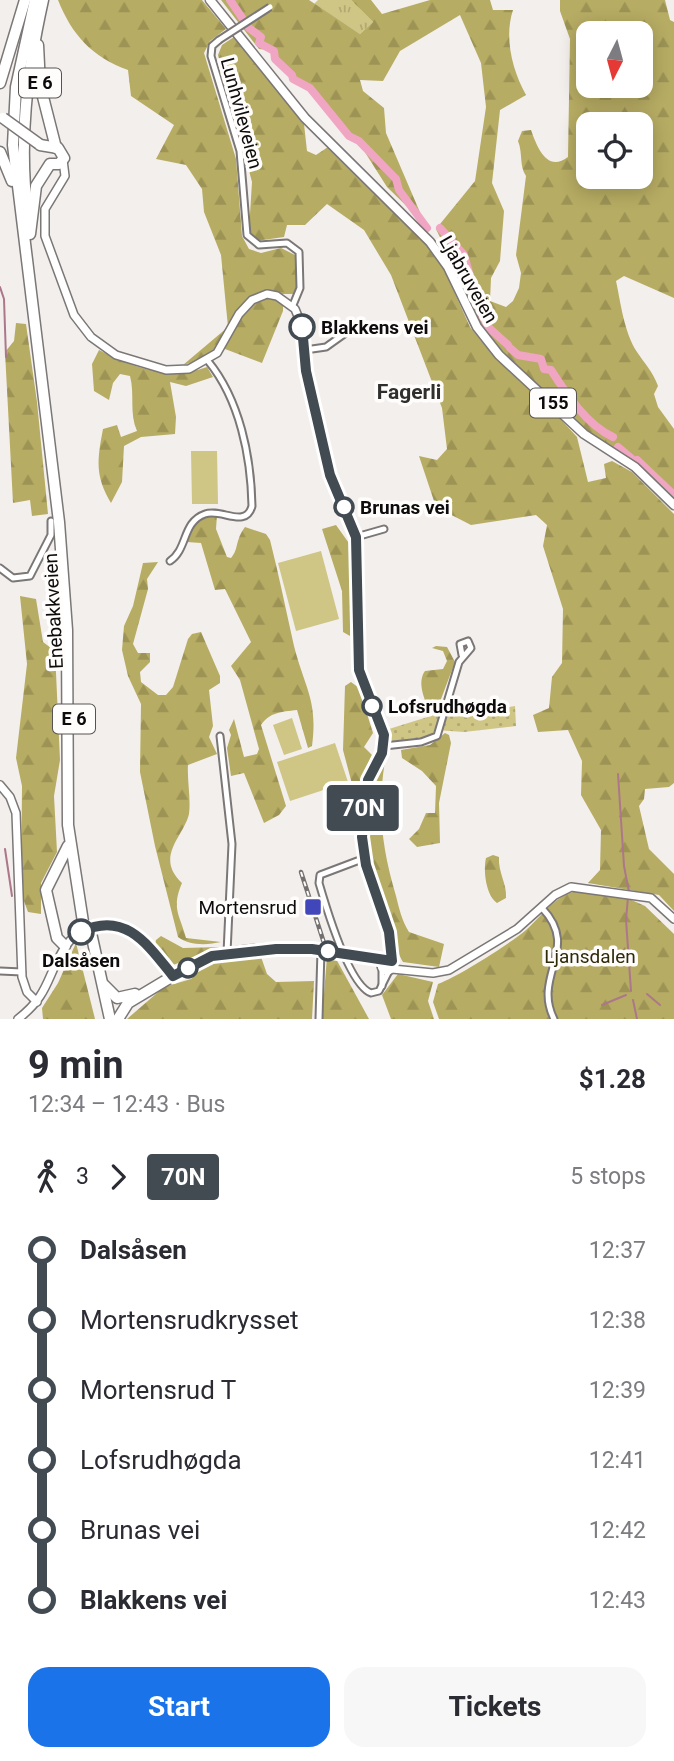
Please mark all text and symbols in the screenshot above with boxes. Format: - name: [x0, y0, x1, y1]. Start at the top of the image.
- north arrow: [576, 21, 653, 98]
- map controls: [576, 21, 653, 189]
- street label: Lunhvileveien: [216, 55, 267, 171]
- road number: E 6: [19, 68, 61, 98]
- button: locate: [576, 112, 653, 189]
- street label: Ljabruveien: [434, 231, 503, 327]
- marker: Blakkens vei: [289, 314, 315, 340]
- place label: Blakkens vei: [321, 316, 429, 339]
- district label: Fagerli: [377, 380, 441, 404]
- road number: 155: [530, 388, 576, 418]
- place label: Brunas vei: [360, 496, 450, 519]
- marker: Brunas vei: [334, 497, 354, 517]
- street label: Enebakkveien: [39, 552, 68, 669]
- place label: Lofsrudhøgda: [388, 695, 507, 718]
- marker: Lofsrudhøgda: [362, 696, 382, 716]
- road number: E 6: [53, 704, 95, 734]
- line badge: 70N: [323, 785, 403, 831]
- text: 70N: [341, 794, 385, 822]
- place label: Mortensrud: [198, 896, 297, 919]
- marker: Mortensrud: [303, 897, 323, 917]
- marker: Dalsåsen: [68, 919, 94, 945]
- unlabelled marker: [318, 941, 338, 961]
- park label: Ljansdalen: [544, 945, 636, 968]
- place label: Dalsåsen: [42, 949, 120, 972]
- unlabelled marker: [178, 958, 198, 978]
- text: 9 min: [28, 1043, 124, 1087]
- text: $1.28: [579, 1064, 646, 1094]
- text: 12:34 – 12:43 · Bus: [28, 1091, 225, 1118]
- icon: walk: [28, 1158, 66, 1196]
- icon: forward: [99, 1158, 137, 1196]
- text: 3: [76, 1163, 89, 1190]
- text: 70N: [161, 1163, 205, 1191]
- text: 5 stops: [570, 1163, 646, 1190]
- text: Dalsåsen: [80, 1235, 187, 1265]
- text: 12:37: [589, 1237, 646, 1264]
- text: Mortensrudkrysset: [80, 1305, 299, 1335]
- text: 12:38: [589, 1307, 646, 1334]
- text: Mortensrud T: [80, 1375, 236, 1405]
- text: 12:39: [589, 1377, 646, 1404]
- text: Lofsrudhøgda: [80, 1445, 242, 1475]
- text: 12:41: [589, 1447, 646, 1474]
- text: Brunas vei: [80, 1515, 200, 1545]
- text: 12:42: [589, 1517, 646, 1544]
- text: Blakkens vei: [80, 1585, 227, 1615]
- text: 12:43: [589, 1587, 646, 1614]
- button: Start: [28, 1667, 330, 1747]
- button: Tickets: [344, 1667, 646, 1747]

